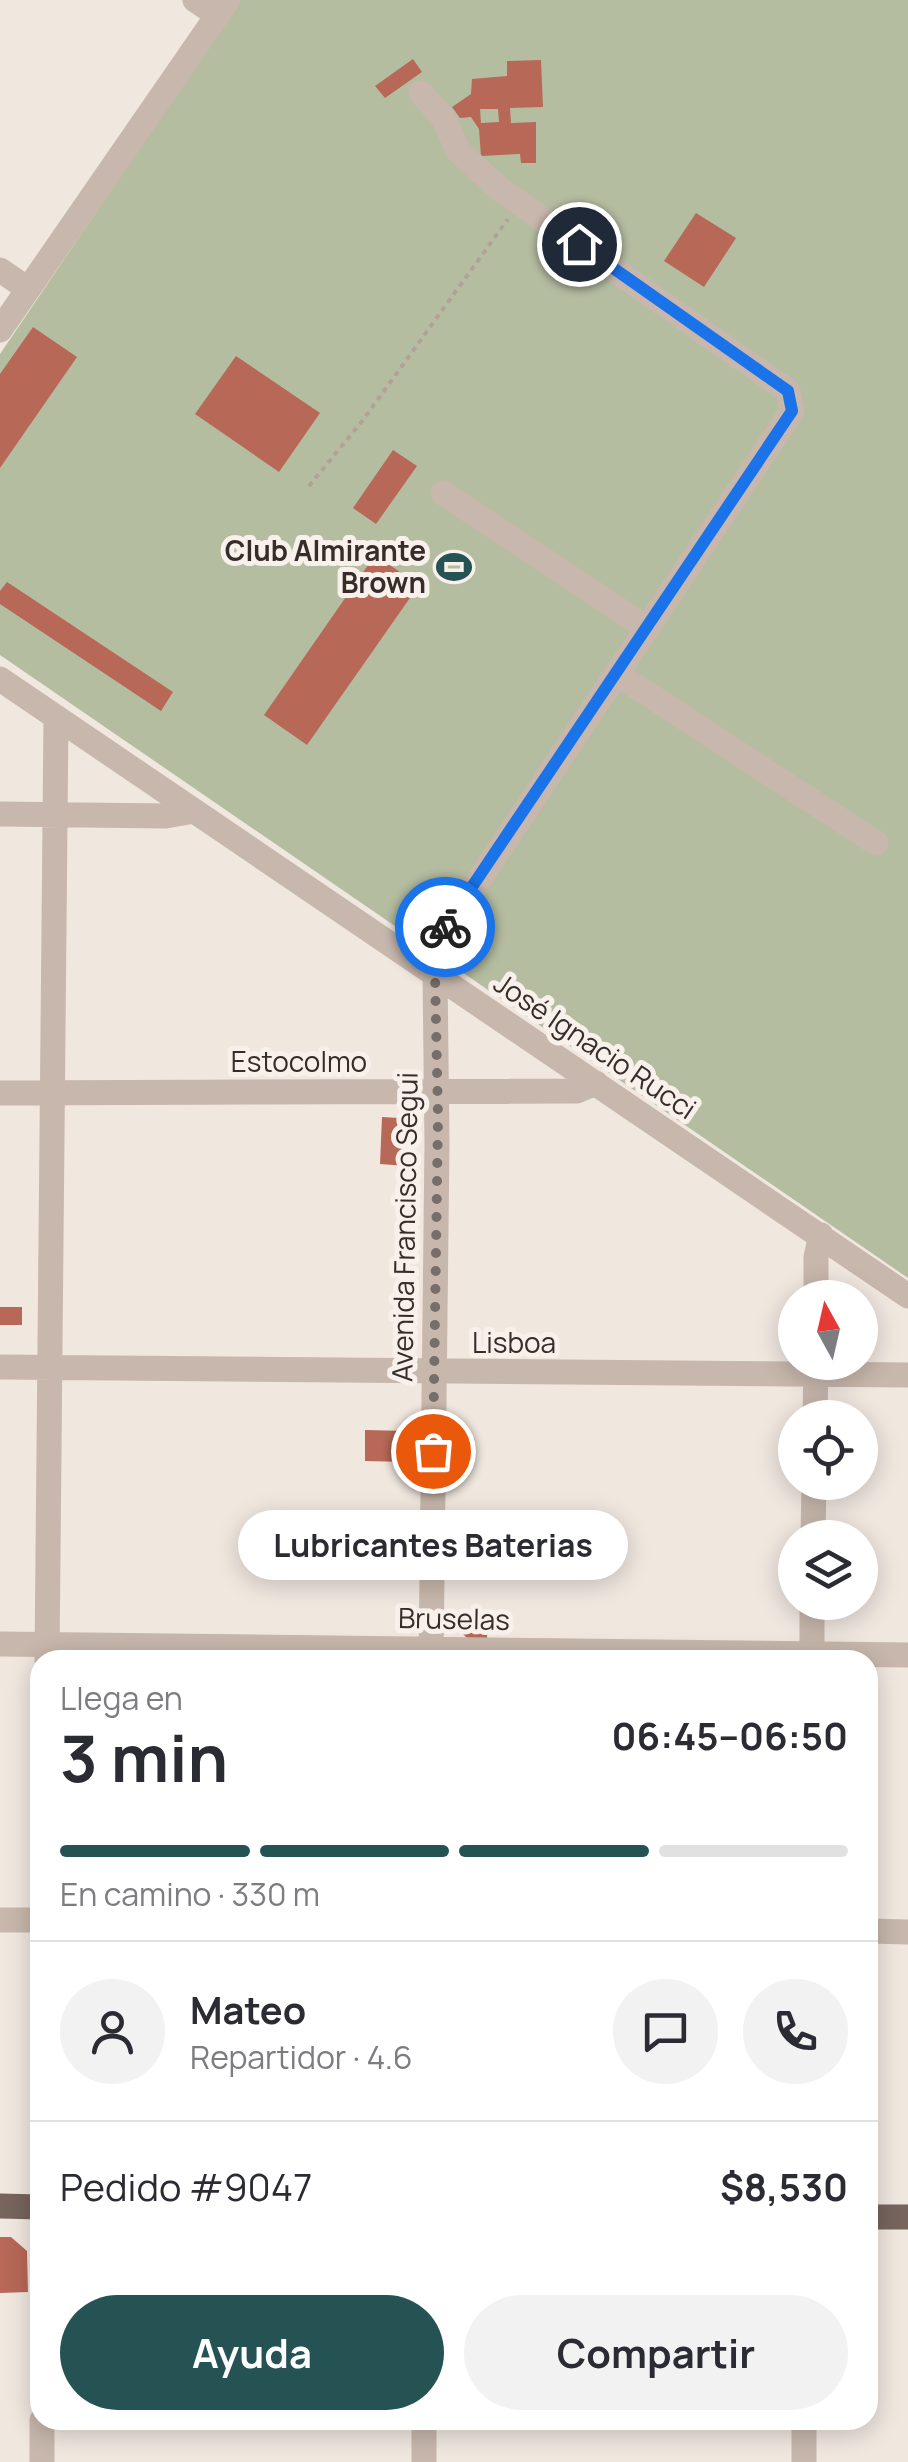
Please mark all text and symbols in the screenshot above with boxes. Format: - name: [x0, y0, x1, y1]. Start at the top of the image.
- pin: [537, 202, 622, 287]
- icon: home: [552, 217, 607, 272]
- place label: Club Almirante Brown: [225, 531, 426, 601]
- sports icon: Club Almirante Brown: [435, 548, 473, 586]
- courier: [395, 877, 495, 977]
- icon: bike: [418, 900, 473, 955]
- street label: José Ignacio Rucci: [487, 963, 704, 1127]
- street label: Estocolmo: [231, 1042, 367, 1080]
- street label: Avenida Francisco Segui: [382, 1072, 426, 1382]
- north arrow: [778, 1280, 878, 1380]
- map controls: [778, 1280, 878, 1620]
- street label: Lisboa: [472, 1323, 556, 1361]
- button: locate: [778, 1400, 878, 1500]
- pin: [391, 1409, 476, 1494]
- icon: bag: [406, 1424, 461, 1479]
- callout: Lubricantes Baterias: [238, 1511, 628, 1581]
- button: layers: [778, 1520, 878, 1620]
- text: Lubricantes Baterias: [273, 1523, 593, 1567]
- street label: Bruselas: [398, 1598, 510, 1638]
- text: Llega en: [60, 1676, 183, 1720]
- text: 06:45–06:50: [612, 1709, 848, 1761]
- text: 3 min: [60, 1713, 228, 1802]
- text: En camino · 330 m: [60, 1872, 320, 1916]
- button: person: [60, 1979, 165, 2084]
- button: chat: [613, 1979, 718, 2084]
- button: phone: [743, 1979, 848, 2084]
- text: Mateo: [190, 1983, 306, 2035]
- text: Repartidor · 4.6: [190, 2035, 413, 2079]
- text: Pedido #9047: [60, 2160, 312, 2212]
- text: $8,530: [720, 2160, 848, 2212]
- button: Ayuda: [60, 2295, 444, 2410]
- button: Compartir: [464, 2295, 848, 2410]

